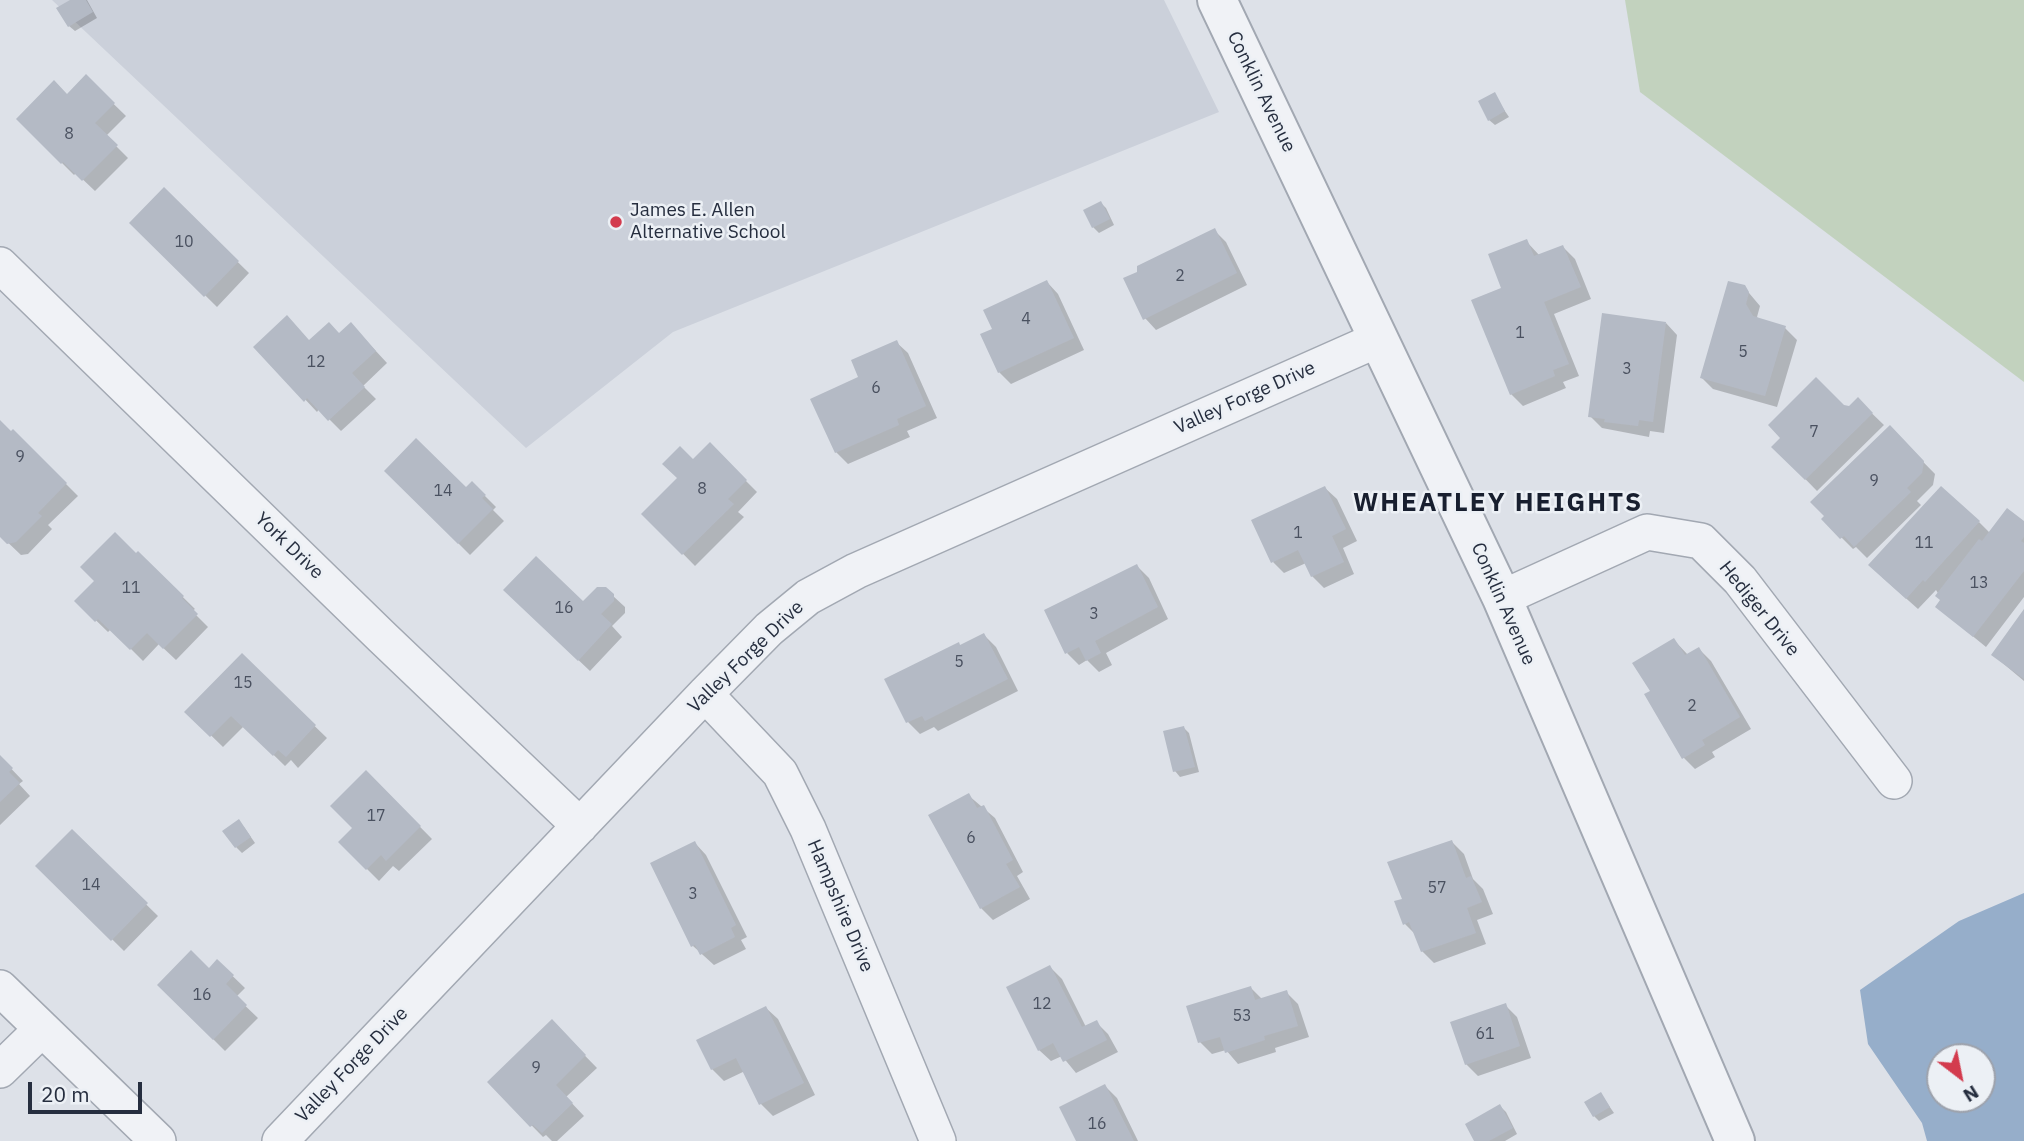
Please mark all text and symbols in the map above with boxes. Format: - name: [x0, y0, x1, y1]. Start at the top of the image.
- street label: Conklin Avenue: [1222, 28, 1300, 156]
- house number: 8: [64, 124, 74, 144]
- place label: James E. Allen Alternative School: [630, 200, 786, 244]
- marker: James E. Allen Alternative School: [608, 214, 624, 230]
- house number: 10: [174, 232, 194, 252]
- house number: 2: [1175, 266, 1185, 286]
- house number: 4: [1021, 309, 1031, 329]
- house number: 1: [1515, 323, 1525, 343]
- house number: 5: [1738, 342, 1748, 362]
- house number: 12: [306, 352, 326, 372]
- street label: Valley Forge Drive: [1171, 357, 1319, 439]
- house number: 3: [1622, 359, 1632, 379]
- house number: 6: [871, 378, 881, 398]
- house number: 7: [1809, 422, 1819, 442]
- house number: 9: [15, 447, 25, 467]
- house number: 9: [1869, 471, 1879, 491]
- house number: 8: [697, 479, 707, 499]
- house number: 14: [433, 481, 453, 501]
- district label: WHEATLEY HEIGHTS: [1355, 487, 1641, 519]
- street label: York Drive: [250, 508, 328, 584]
- house number: 1: [1293, 523, 1303, 543]
- house number: 11: [1914, 533, 1934, 553]
- street label: Conklin Avenue: [1466, 539, 1540, 669]
- street label: Hediger Drive: [1714, 557, 1804, 661]
- house number: 13: [1969, 573, 1989, 593]
- house number: 11: [121, 578, 141, 598]
- street label: Valley Forge Drive: [683, 596, 809, 718]
- house number: 16: [554, 598, 574, 618]
- house number: 3: [1089, 604, 1099, 624]
- house number: 5: [954, 652, 964, 672]
- house number: 15: [233, 673, 253, 693]
- house number: 2: [1687, 696, 1697, 716]
- house number: 17: [366, 806, 386, 826]
- house number: 6: [966, 828, 976, 848]
- street label: Hampshire Drive: [802, 836, 878, 976]
- house number: 14: [81, 875, 101, 895]
- house number: 57: [1427, 878, 1447, 898]
- house number: 3: [688, 884, 698, 904]
- house number: 16: [192, 985, 212, 1005]
- house number: 12: [1032, 994, 1052, 1014]
- street label: Valley Forge Drive: [291, 1002, 413, 1128]
- house number: 53: [1232, 1006, 1252, 1026]
- house number: 61: [1475, 1024, 1495, 1044]
- north arrow: [1926, 1043, 1996, 1113]
- house number: 9: [531, 1058, 541, 1078]
- scale bar: [32, 1068, 145, 1112]
- text: 20 m: [41, 1080, 90, 1108]
- text: N: [1959, 1080, 1983, 1108]
- house number: 16: [1087, 1114, 1107, 1134]

